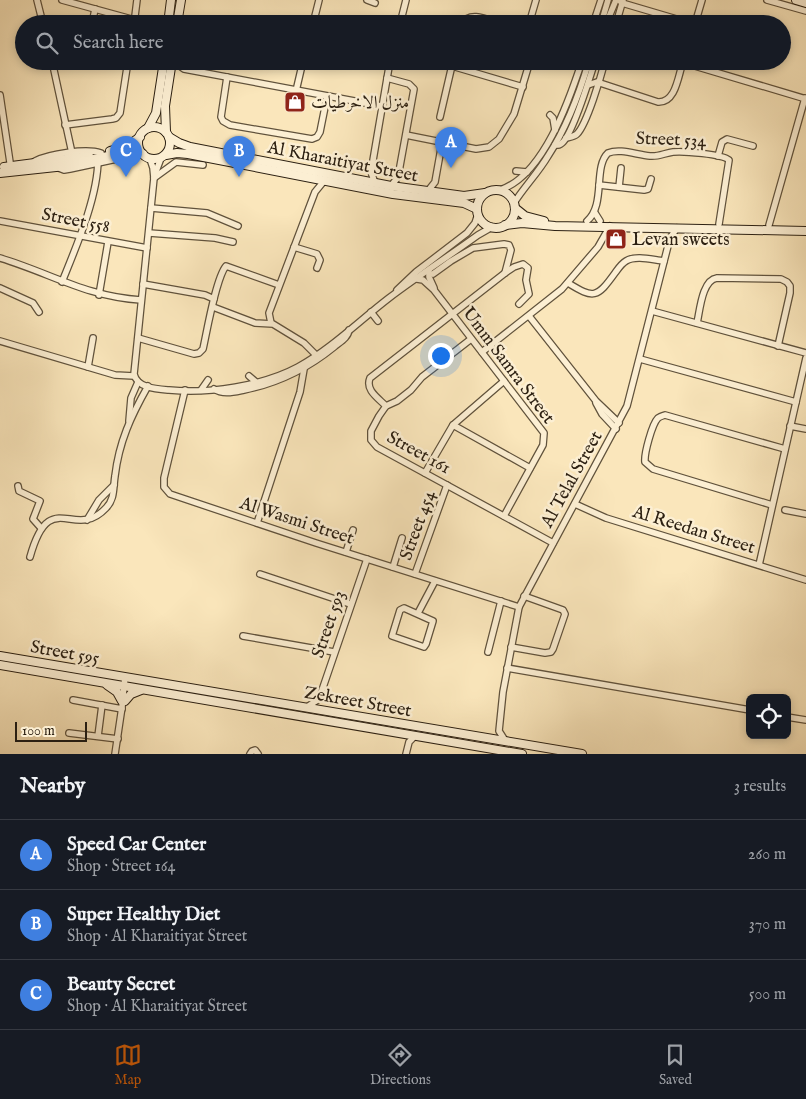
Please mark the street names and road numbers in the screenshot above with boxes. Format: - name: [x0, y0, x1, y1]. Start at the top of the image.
- street label: Street 534: [635, 128, 707, 153]
- street label: Al Kharaitiyat Street: [265, 136, 420, 188]
- street label: Street 558: [40, 204, 112, 239]
- street label: Umm Samra Street: [456, 303, 559, 429]
- street label: Street 161: [382, 426, 454, 480]
- street label: Al Telal Street: [536, 427, 608, 533]
- street label: Street 454: [395, 487, 442, 564]
- street label: Al Wasmi Street: [236, 492, 356, 551]
- street label: Al Reedan Street: [629, 501, 758, 560]
- street label: Street 593: [307, 588, 352, 661]
- street label: Street 595: [28, 636, 101, 671]
- street label: Zekreet Street: [302, 682, 413, 723]

